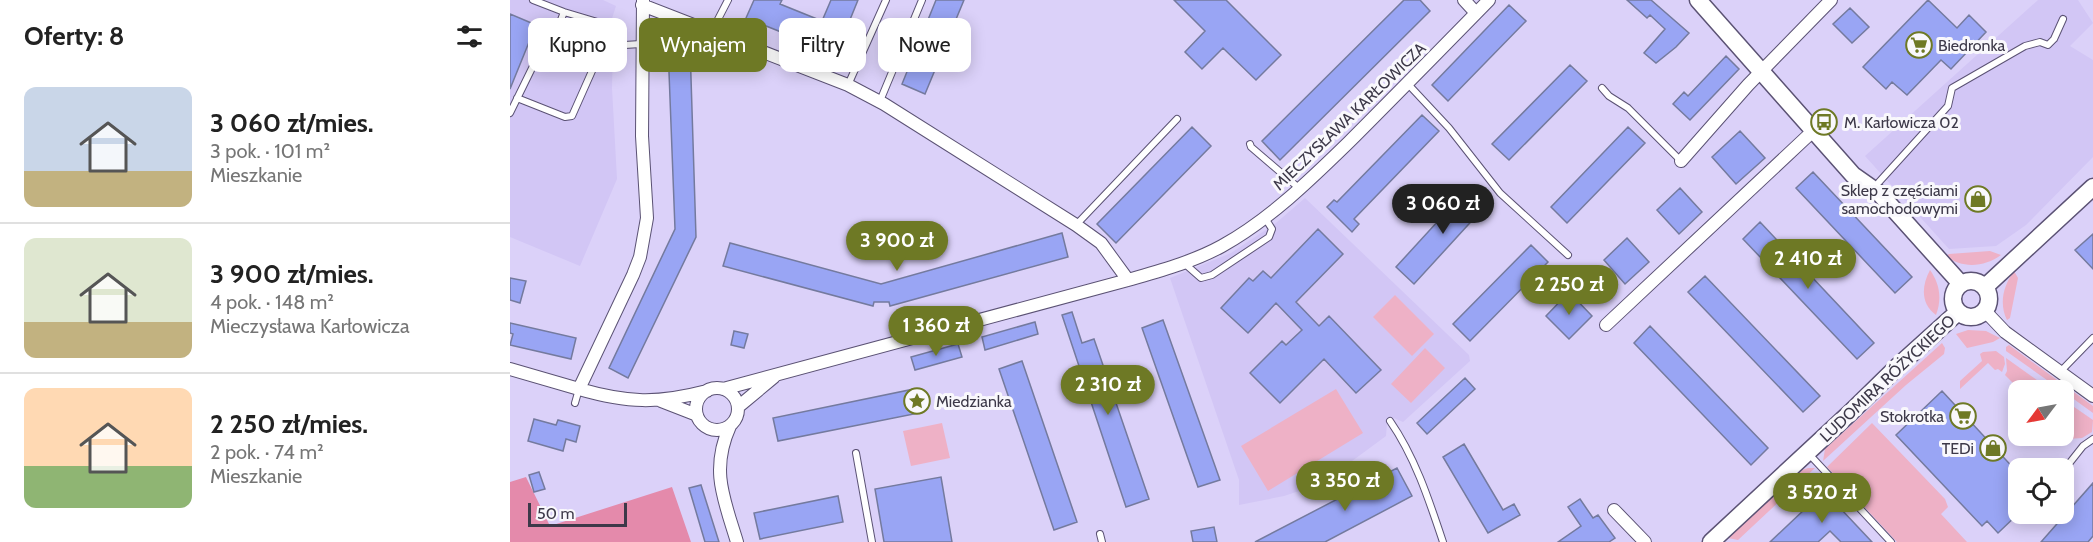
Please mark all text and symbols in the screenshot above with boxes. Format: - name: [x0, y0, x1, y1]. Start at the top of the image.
- chip: Kupno: [528, 18, 627, 72]
- chip: Wynajem: [639, 18, 767, 72]
- chip: Filtry: [779, 18, 866, 72]
- chip: Nowe: [878, 18, 971, 72]
- text: Oferty: 8: [24, 20, 125, 52]
- icon: filters: [453, 20, 486, 53]
- supermarket icon: Biedronka: [1904, 30, 1934, 60]
- place label: Biedronka: [1938, 36, 2006, 55]
- street label: MIECZYSŁAWA KARŁOWICZA: [1269, 38, 1430, 194]
- text: 3 060 zł/mies.: [210, 107, 374, 139]
- bus stop icon: M. Karłowicza 02: [1809, 107, 1839, 137]
- icon: home: [72, 111, 144, 183]
- place label: M. Karłowicza 02: [1844, 113, 1959, 132]
- text: 3 pok. · 101 m²: [210, 139, 330, 163]
- text: Mieszkanie: [210, 163, 302, 187]
- place label: Sklep z częściami samochodowymi: [1841, 181, 1958, 218]
- pin: 3 060 zł: [1381, 184, 1505, 235]
- shop icon: Sklep z częściami samochodowymi: [1963, 184, 1993, 214]
- text: 3 060 zł: [1406, 191, 1480, 215]
- pin: 3 900 zł: [835, 221, 959, 272]
- text: 3 900 zł: [860, 228, 934, 252]
- pin: 2 410 zł: [1746, 239, 1870, 290]
- text: 2 410 zł: [1774, 246, 1842, 270]
- text: 3 900 zł/mies.: [210, 258, 374, 290]
- icon: home: [72, 262, 144, 334]
- pin: 2 250 zł: [1507, 265, 1631, 316]
- text: 2 250 zł: [1534, 272, 1604, 296]
- text: 4 pok. · 148 m²: [210, 290, 334, 314]
- pin: 1 360 zł: [874, 306, 998, 357]
- street label: LUDOMIRA RÓŻYCKIEGO: [1816, 311, 1959, 446]
- text: 1 360 zł: [902, 313, 970, 337]
- text: Mieczysława Karłowicza: [210, 314, 410, 338]
- pin: 2 310 zł: [1046, 365, 1170, 416]
- text: 2 310 zł: [1075, 372, 1141, 396]
- north arrow: [2008, 380, 2074, 446]
- map controls: [2008, 380, 2074, 524]
- place icon: Miedzianka: [902, 386, 932, 416]
- place label: Miedzianka: [936, 392, 1012, 411]
- supermarket icon: Stokrotka: [1948, 401, 1978, 431]
- place label: Stokrotka: [1880, 407, 1944, 426]
- text: 2 250 zł/mies.: [210, 408, 368, 440]
- icon: home: [72, 412, 144, 484]
- shop icon: TEDi: [1978, 433, 2008, 463]
- place label: TEDi: [1942, 439, 1974, 458]
- text: 2 pok. · 74 m²: [210, 440, 324, 464]
- button: locate: [2008, 458, 2074, 524]
- pin: 3 350 zł: [1283, 461, 1407, 512]
- text: Mieszkanie: [210, 464, 302, 488]
- text: 3 350 zł: [1310, 468, 1380, 492]
- pin: 3 520 zł: [1760, 473, 1884, 524]
- text: 3 520 zł: [1787, 480, 1857, 504]
- scale bar: [528, 500, 627, 528]
- text: 50 m: [537, 504, 574, 523]

